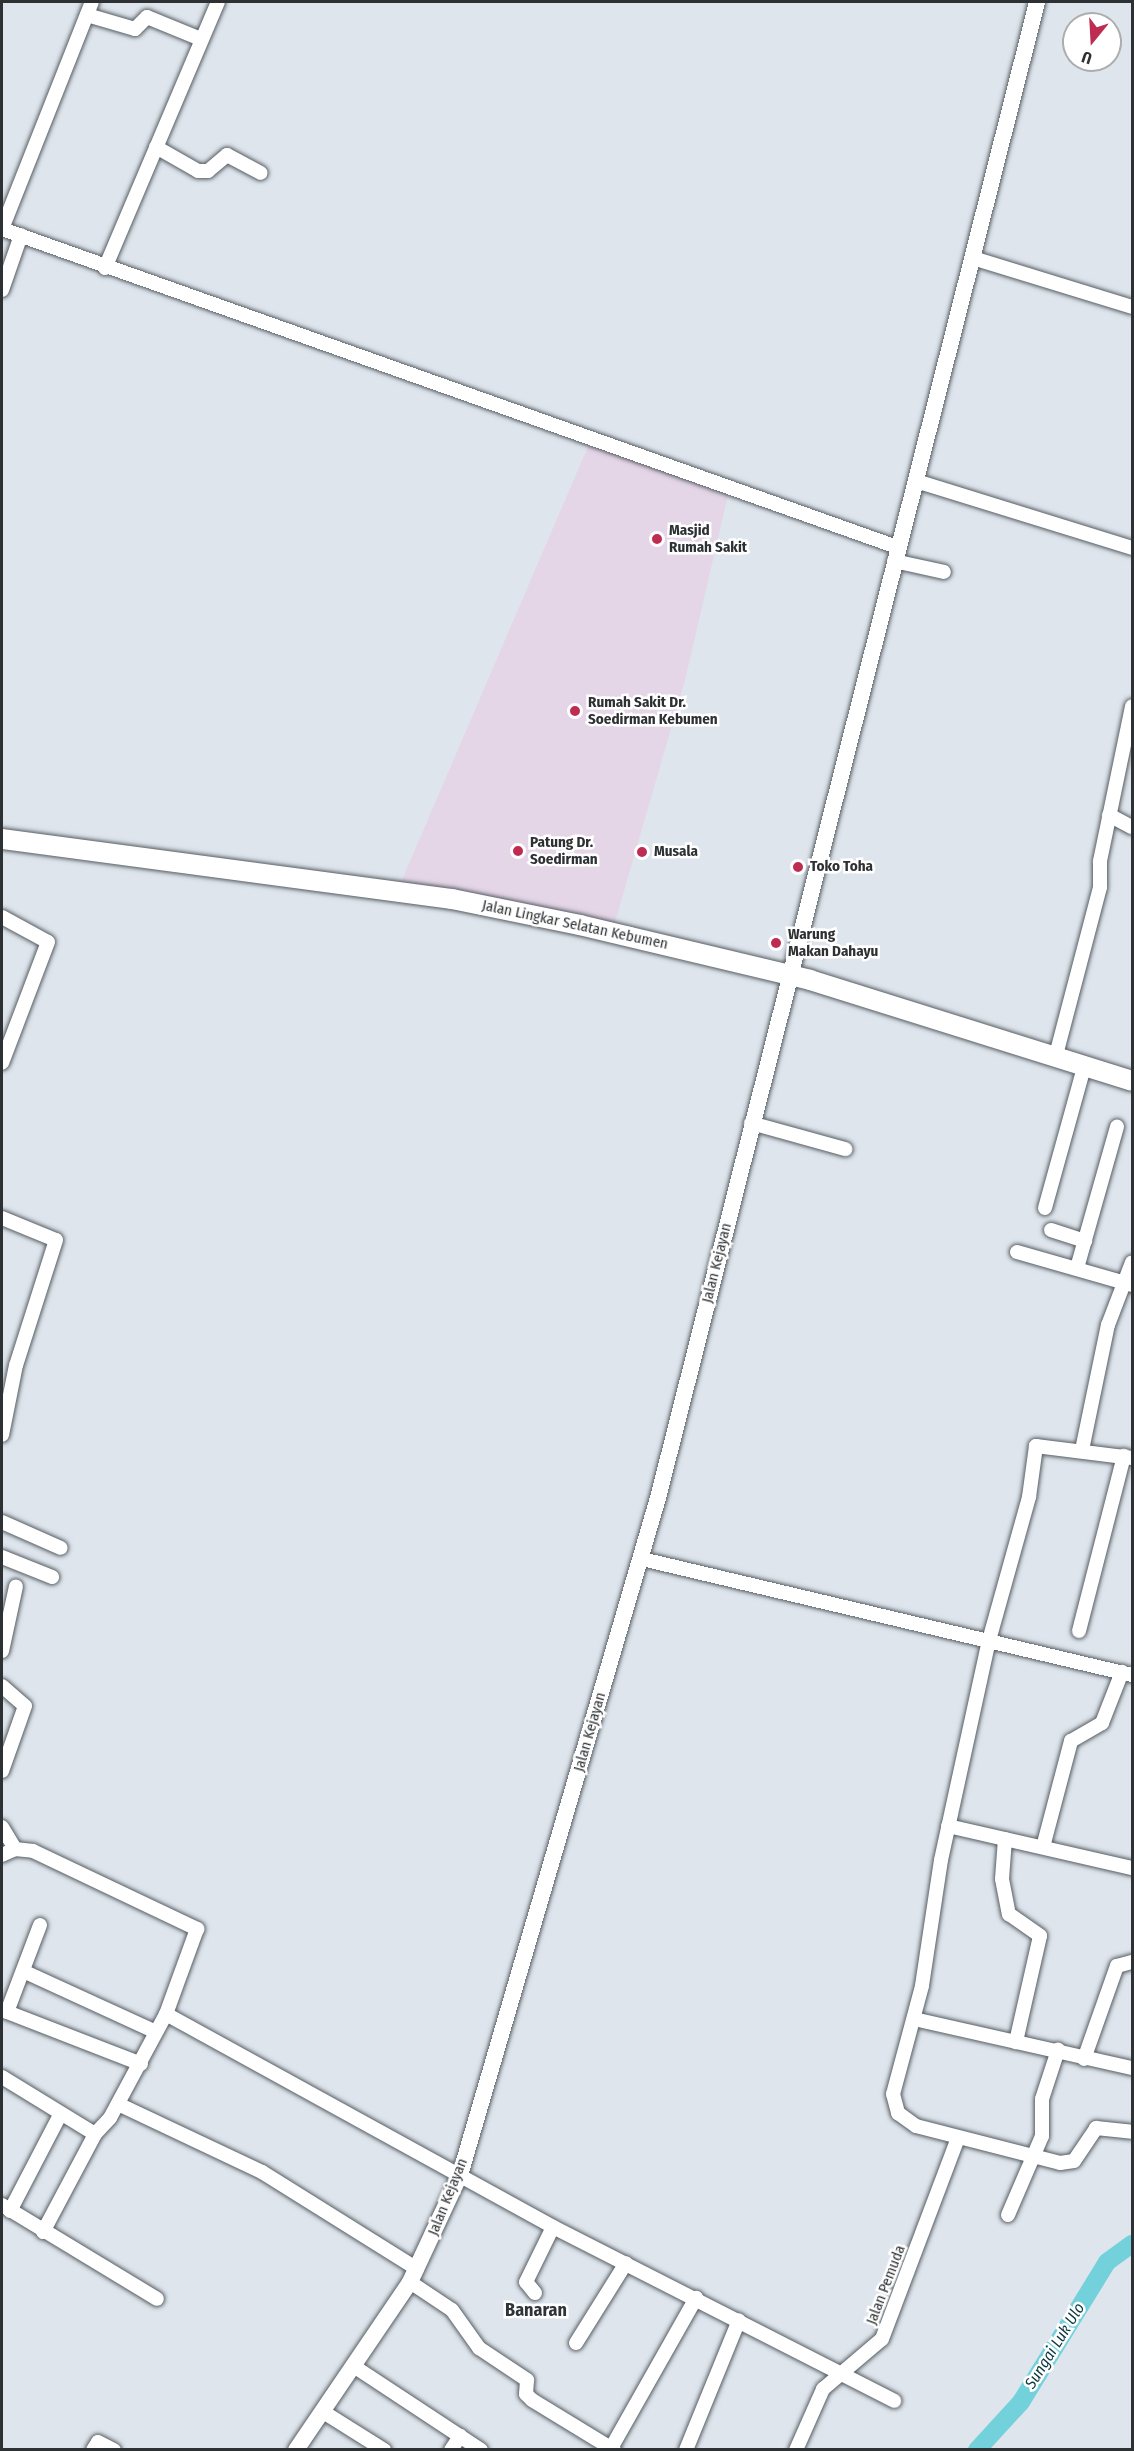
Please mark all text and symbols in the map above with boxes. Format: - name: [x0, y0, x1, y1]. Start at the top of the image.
- north arrow: [1062, 12, 1122, 72]
- text: U: [1079, 47, 1094, 68]
- place label: Masjid Rumah Sakit: [669, 521, 747, 556]
- marker: Masjid Rumah Sakit: [650, 532, 664, 546]
- place label: Rumah Sakit Dr. Soedirman Kebumen: [588, 693, 718, 728]
- marker: Rumah Sakit Dr. Soedirman Kebumen: [566, 702, 584, 720]
- place label: Patung Dr. Soedirman: [530, 833, 598, 868]
- place label: Musala: [654, 843, 698, 861]
- marker: Patung Dr. Soedirman: [511, 844, 525, 858]
- marker: Musala: [635, 845, 649, 859]
- place label: Toko Toha: [810, 858, 873, 876]
- marker: Toko Toha: [791, 860, 805, 874]
- street label: Jalan Lingkar Selatan Kebumen: [480, 896, 670, 954]
- place label: Warung Makan Dahayu: [788, 925, 878, 960]
- marker: Warung Makan Dahayu: [769, 936, 783, 950]
- street label: Jalan Kejayan: [698, 1221, 736, 1305]
- street label: Jalan Kejayan: [570, 1690, 610, 1774]
- street label: Jalan Kejayan: [424, 2156, 472, 2238]
- street label: Jalan Pemuda: [863, 2243, 909, 2327]
- district label: Banaran: [505, 2299, 567, 2321]
- water label: Sungai Luk Ulo: [1021, 2300, 1089, 2392]

